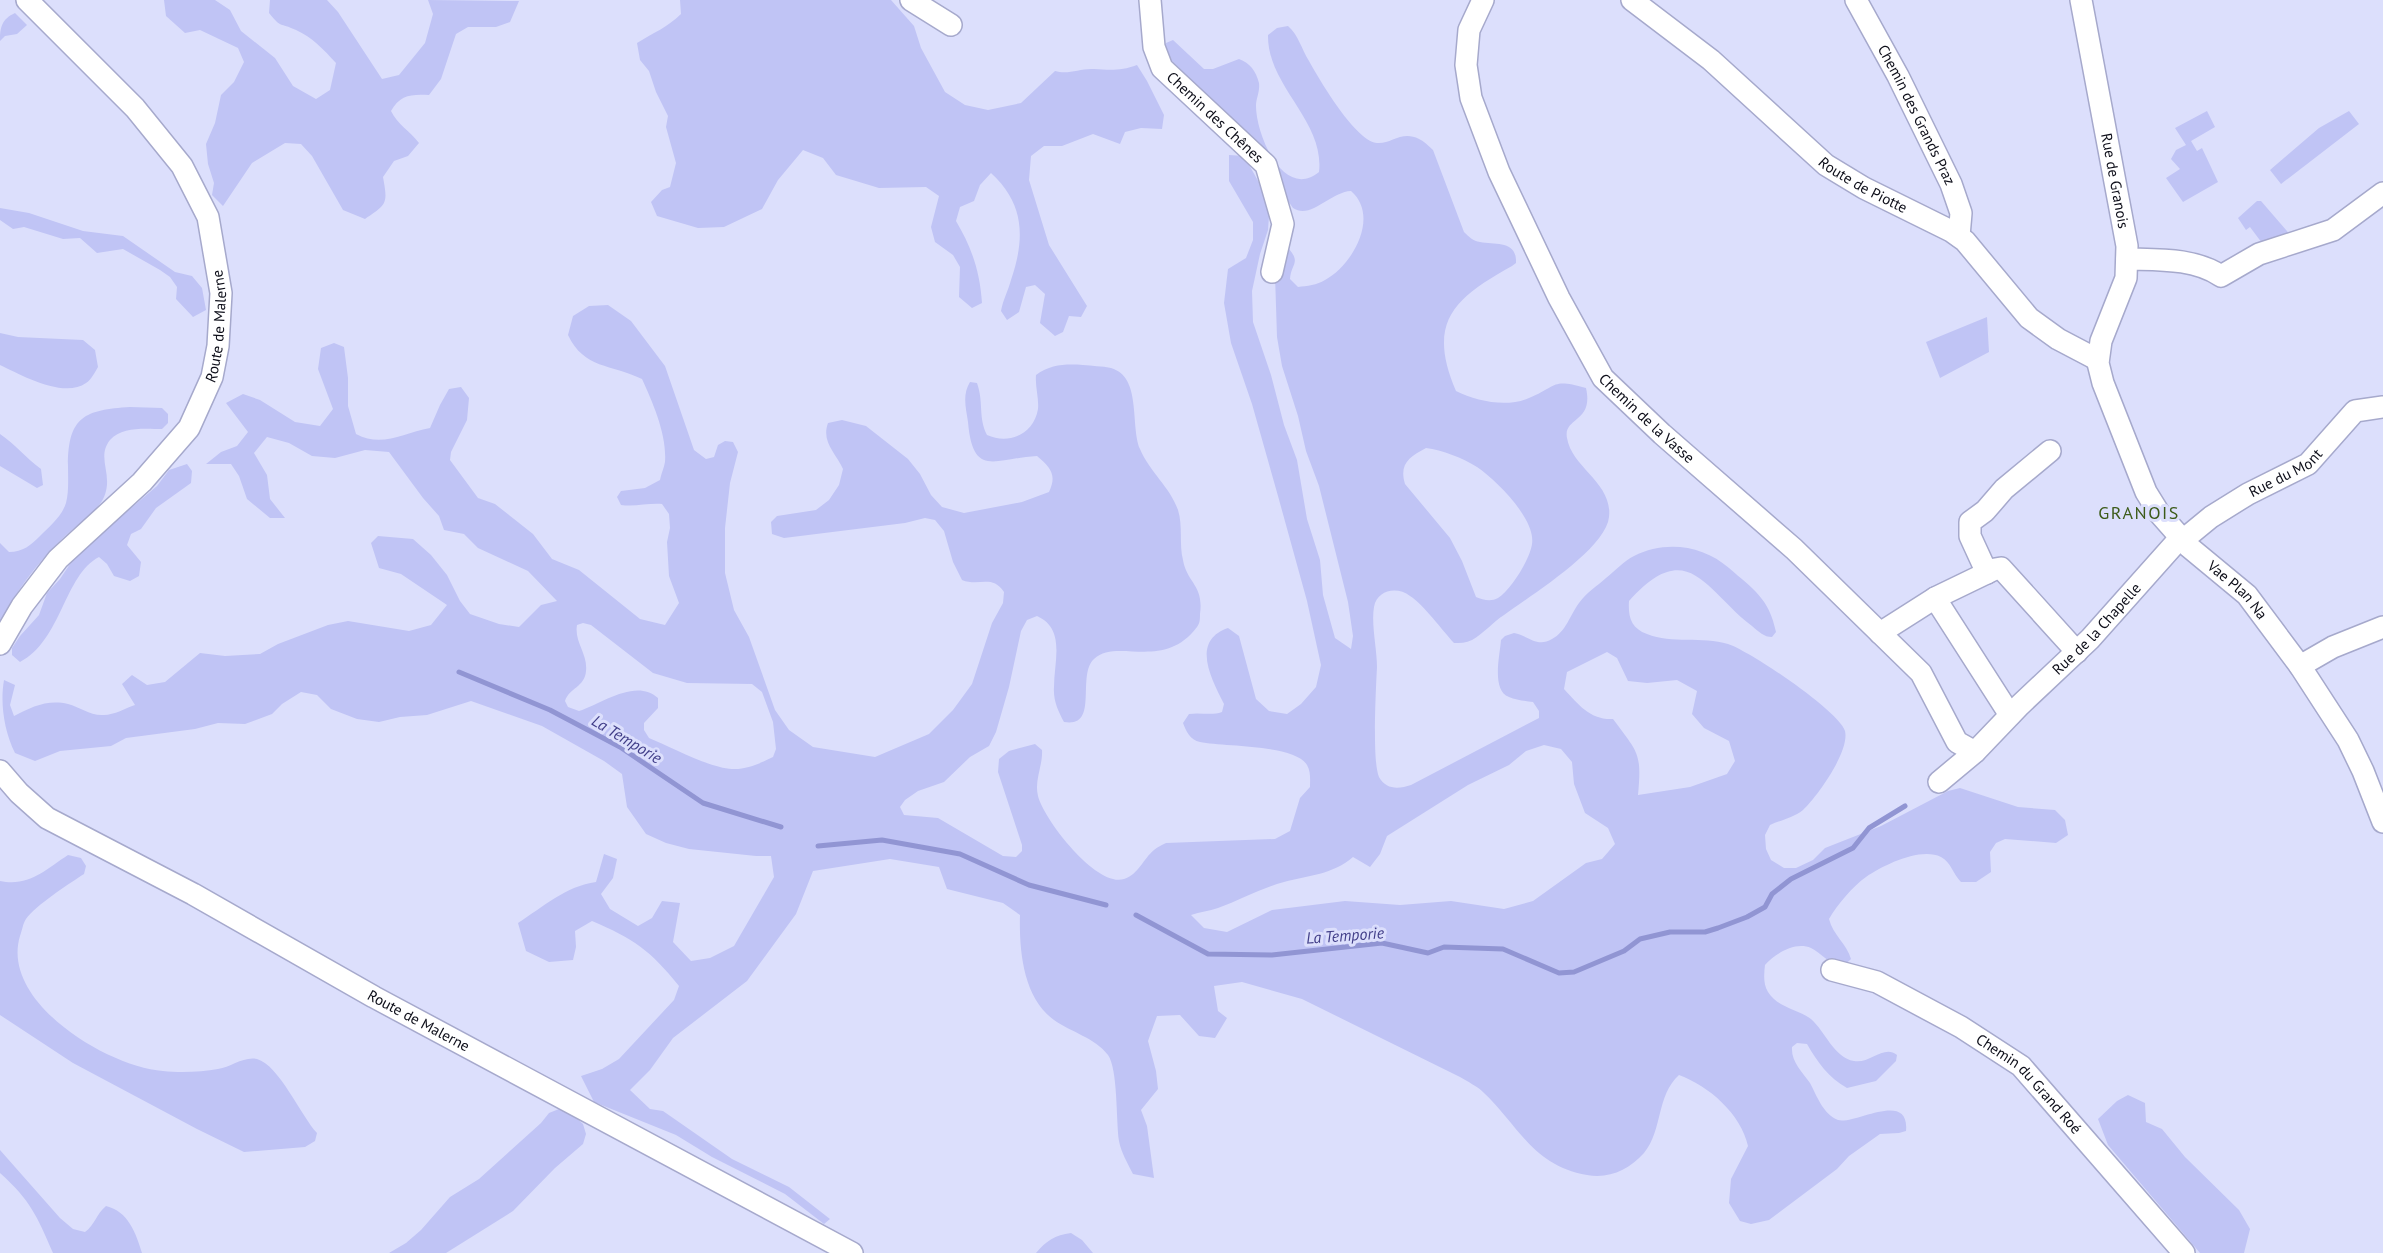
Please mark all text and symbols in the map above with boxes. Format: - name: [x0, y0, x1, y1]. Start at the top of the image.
- street label: Chemin des Grands Praz: [1874, 41, 1960, 188]
- street label: Chemin des Chênes: [1163, 67, 1268, 167]
- street label: Rue de Granois: [2097, 132, 2134, 230]
- street label: Route de Piotte: [1815, 153, 1911, 217]
- street label: Route de Malerne: [201, 269, 230, 385]
- street label: Chemin de la Vasse: [1595, 369, 1699, 467]
- street label: Rue du Mont: [2246, 445, 2326, 501]
- district label: GRANOIS: [2098, 501, 2180, 524]
- street label: Vae Plan Na: [2203, 556, 2272, 623]
- street label: Rue de la Chapelle: [2048, 579, 2145, 679]
- water label: La Temporie: [588, 710, 666, 768]
- water label: La Temporie: [1305, 922, 1385, 948]
- street label: Route de Malerne: [364, 985, 473, 1055]
- street label: Chemin du Grand Roé: [1973, 1029, 2086, 1138]

